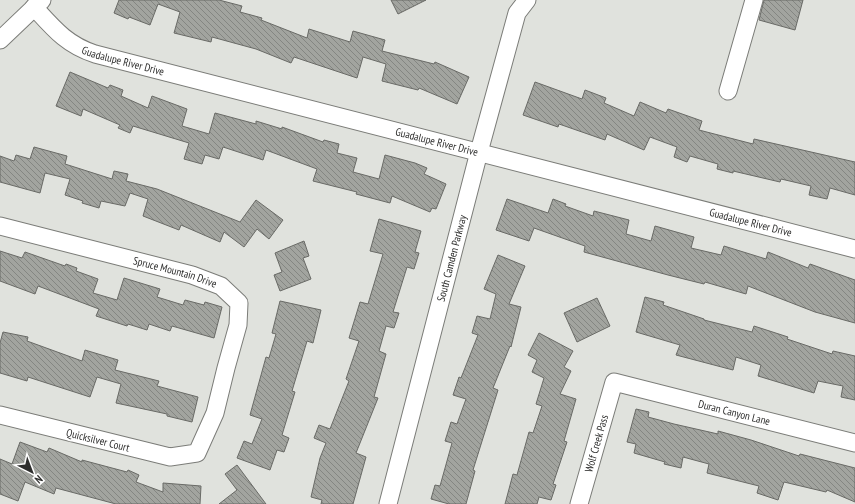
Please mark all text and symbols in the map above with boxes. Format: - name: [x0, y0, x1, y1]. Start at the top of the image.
- street label: Guadalupe River Drive: [80, 43, 166, 79]
- street label: Guadalupe River Drive: [394, 124, 480, 159]
- street label: Guadalupe River Drive: [708, 205, 794, 240]
- street label: South Camden Parkway: [434, 212, 470, 303]
- street label: Spruce Mountain Drive: [132, 253, 219, 291]
- street label: Duran Canyon Lane: [697, 397, 772, 428]
- street label: Wolf Creek Pass: [581, 413, 611, 474]
- street label: Quicksilver Court: [65, 425, 131, 455]
- north arrow: [12, 452, 52, 492]
- text: N: [32, 472, 46, 487]

